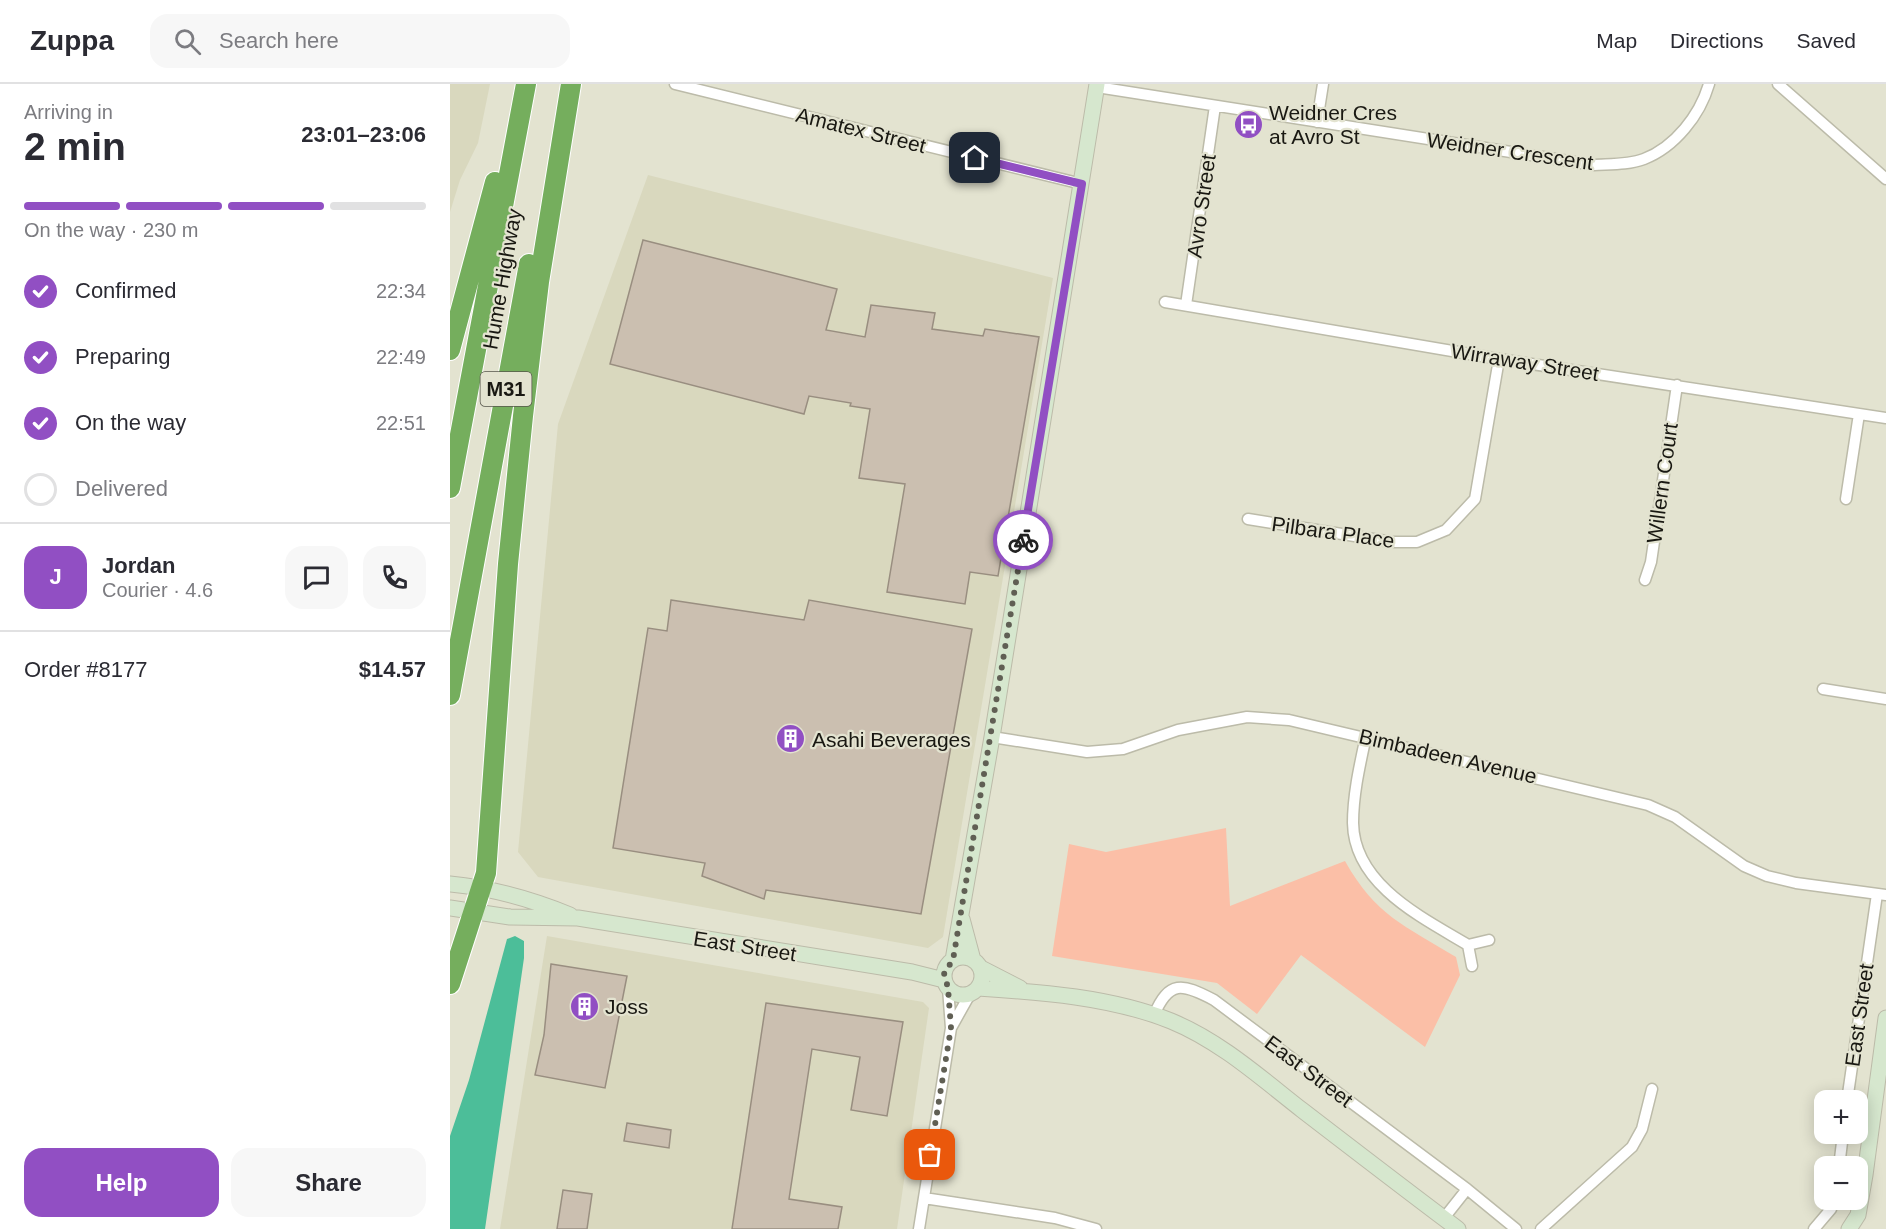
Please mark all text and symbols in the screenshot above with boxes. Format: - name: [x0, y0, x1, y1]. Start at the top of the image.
- search box: [150, 14, 570, 68]
- text: Zuppa: [30, 25, 114, 56]
- icon: search: [171, 25, 204, 58]
- text: Search here: [219, 28, 339, 53]
- text: Map: [1596, 29, 1637, 52]
- text: Directions: [1670, 29, 1763, 52]
- text: Saved: [1796, 29, 1856, 52]
- text: Arriving in: [24, 101, 113, 123]
- place label: Weidner Cres at Avro St: [1269, 101, 1397, 148]
- street label: Amatex Street: [794, 103, 928, 157]
- bus stop icon: Weidner Cres at Avro St: [1232, 108, 1264, 140]
- text: 23:01–23:06: [301, 122, 426, 147]
- text: 2 min: [24, 125, 126, 168]
- street label: Weidner Crescent: [1425, 128, 1595, 174]
- pin: [949, 132, 1000, 183]
- icon: home: [958, 141, 991, 174]
- street label: Avro Street: [1182, 152, 1220, 259]
- street label: Hume Highway: [478, 206, 526, 351]
- text: On the way · 230 m: [24, 219, 199, 241]
- icon: check: [24, 275, 57, 308]
- text: Confirmed: [75, 278, 176, 303]
- text: 22:34: [376, 280, 426, 302]
- street label: Wirraway Street: [1449, 339, 1601, 385]
- icon: check: [24, 341, 57, 374]
- text: Preparing: [75, 344, 170, 369]
- text: 22:49: [376, 346, 426, 368]
- road number: M31: [481, 372, 532, 406]
- icon: check: [24, 407, 57, 440]
- text: On the way: [75, 410, 186, 435]
- text: 22:51: [376, 412, 426, 434]
- street label: Willern Court: [1642, 421, 1682, 545]
- text: Delivered: [75, 476, 168, 501]
- courier: [993, 510, 1053, 570]
- street label: Pilbara Place: [1270, 512, 1396, 552]
- icon: bike: [1007, 524, 1040, 557]
- button: chat: [285, 546, 348, 609]
- button: phone: [363, 546, 426, 609]
- text: Jordan: [102, 553, 175, 578]
- text: J: [49, 564, 62, 589]
- text: Courier · 4.6: [102, 579, 213, 601]
- text: Order #8177: [24, 657, 148, 682]
- text: $14.57: [359, 657, 426, 682]
- building icon: Asahi Beverages: [775, 723, 807, 755]
- street label: Bimbadeen Avenue: [1357, 724, 1539, 788]
- place label: Asahi Beverages: [812, 728, 971, 751]
- street label: East Street: [692, 927, 798, 966]
- street label: East Street: [1840, 962, 1878, 1068]
- building icon: Joss: [568, 990, 600, 1022]
- place label: Joss: [605, 995, 648, 1018]
- street label: East Street: [1261, 1031, 1358, 1112]
- map controls: [1814, 1090, 1868, 1210]
- button: +: [1814, 1090, 1868, 1144]
- pin: [904, 1129, 955, 1180]
- icon: bag: [913, 1138, 946, 1171]
- button: Help: [24, 1148, 219, 1217]
- button: Share: [231, 1148, 426, 1217]
- button: −: [1814, 1156, 1868, 1210]

